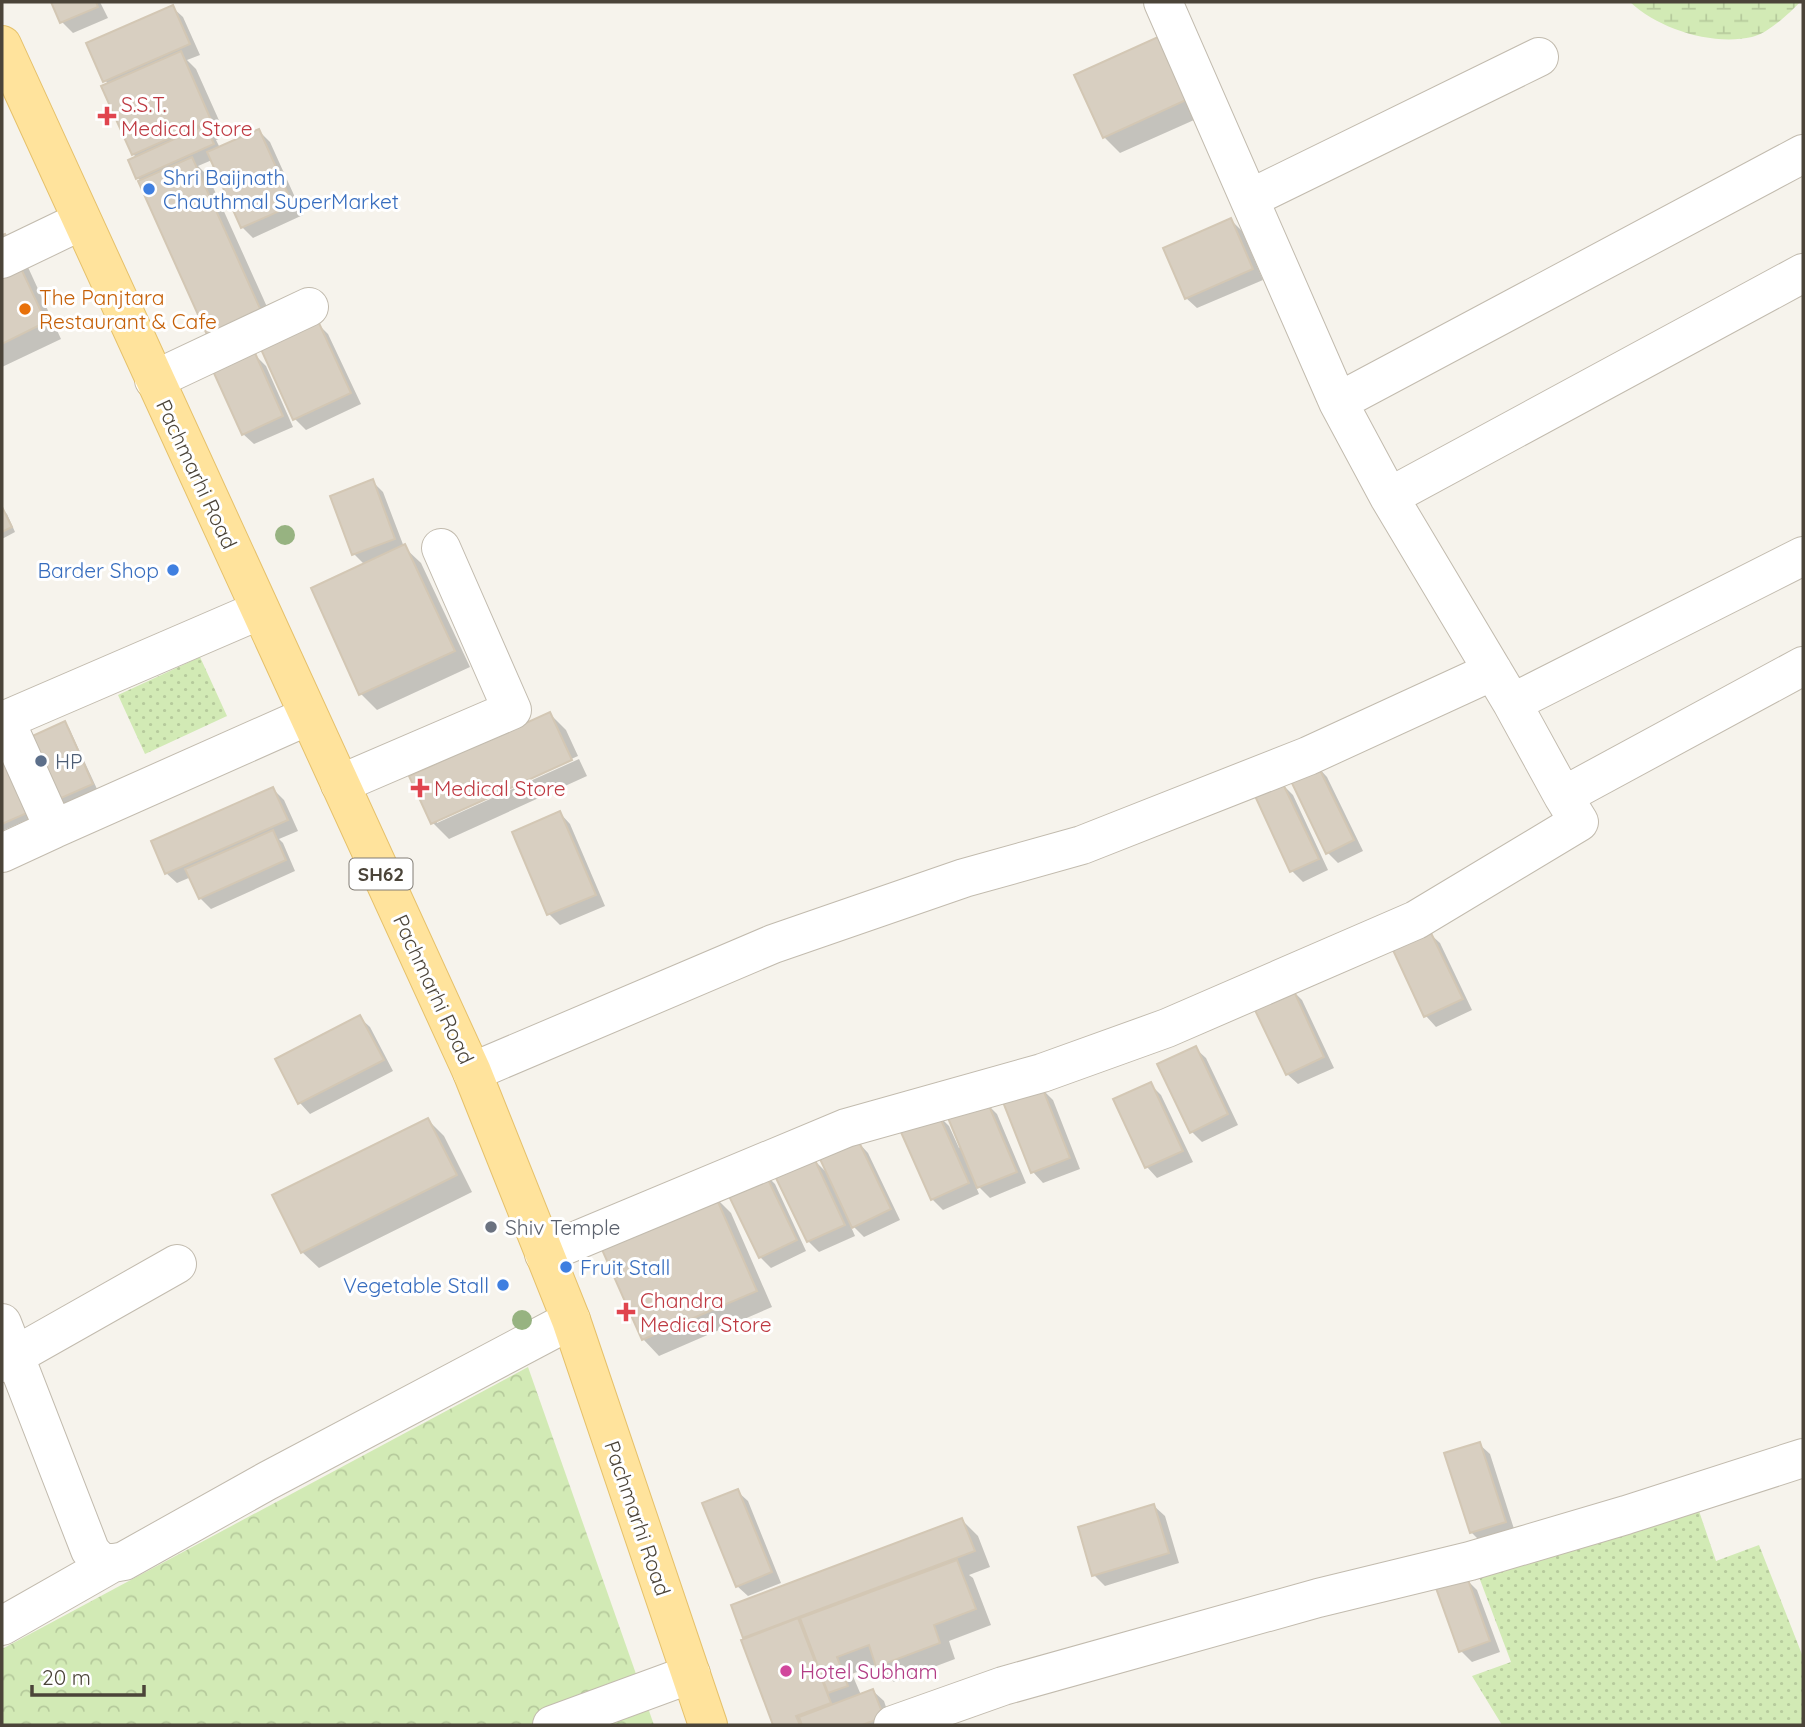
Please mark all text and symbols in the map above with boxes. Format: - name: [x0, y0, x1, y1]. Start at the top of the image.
- place label: S.S.T. Medical Store: [121, 91, 253, 141]
- marker: S.S.T. Medical Store: [99, 108, 115, 124]
- place label: Shri Baijnath Chauthmal SuperMarket: [163, 164, 399, 214]
- marker: Shri Baijnath Chauthmal SuperMarket: [141, 181, 157, 197]
- place label: The Panjtara Restaurant & Cafe: [39, 284, 217, 334]
- marker: The Panjtara Restaurant & Cafe: [17, 301, 33, 317]
- street label: Pachmarhi Road: [151, 395, 243, 553]
- place label: Barder Shop: [37, 557, 159, 583]
- marker: Barder Shop: [165, 562, 181, 578]
- place label: HP: [55, 748, 83, 774]
- marker: HP: [33, 753, 49, 769]
- place label: Medical Store: [434, 775, 566, 801]
- marker: Medical Store: [412, 780, 428, 796]
- road number: SH62: [350, 859, 412, 890]
- street label: Pachmarhi Road: [388, 910, 480, 1068]
- place label: Shiv Temple: [505, 1214, 620, 1240]
- marker: Shiv Temple: [483, 1219, 499, 1235]
- place label: Fruit Stall: [580, 1254, 670, 1280]
- marker: Fruit Stall: [558, 1259, 574, 1275]
- place label: Vegetable Stall: [343, 1272, 489, 1298]
- marker: Vegetable Stall: [495, 1277, 511, 1293]
- place label: Chandra Medical Store: [640, 1287, 772, 1337]
- marker: Chandra Medical Store: [618, 1304, 634, 1320]
- street label: Pachmarhi Road: [599, 1437, 677, 1599]
- scale bar: [32, 1654, 144, 1698]
- place label: Hotel Subham: [800, 1658, 938, 1684]
- marker: Hotel Subham: [778, 1663, 794, 1679]
- text: 20 m: [42, 1664, 91, 1690]

